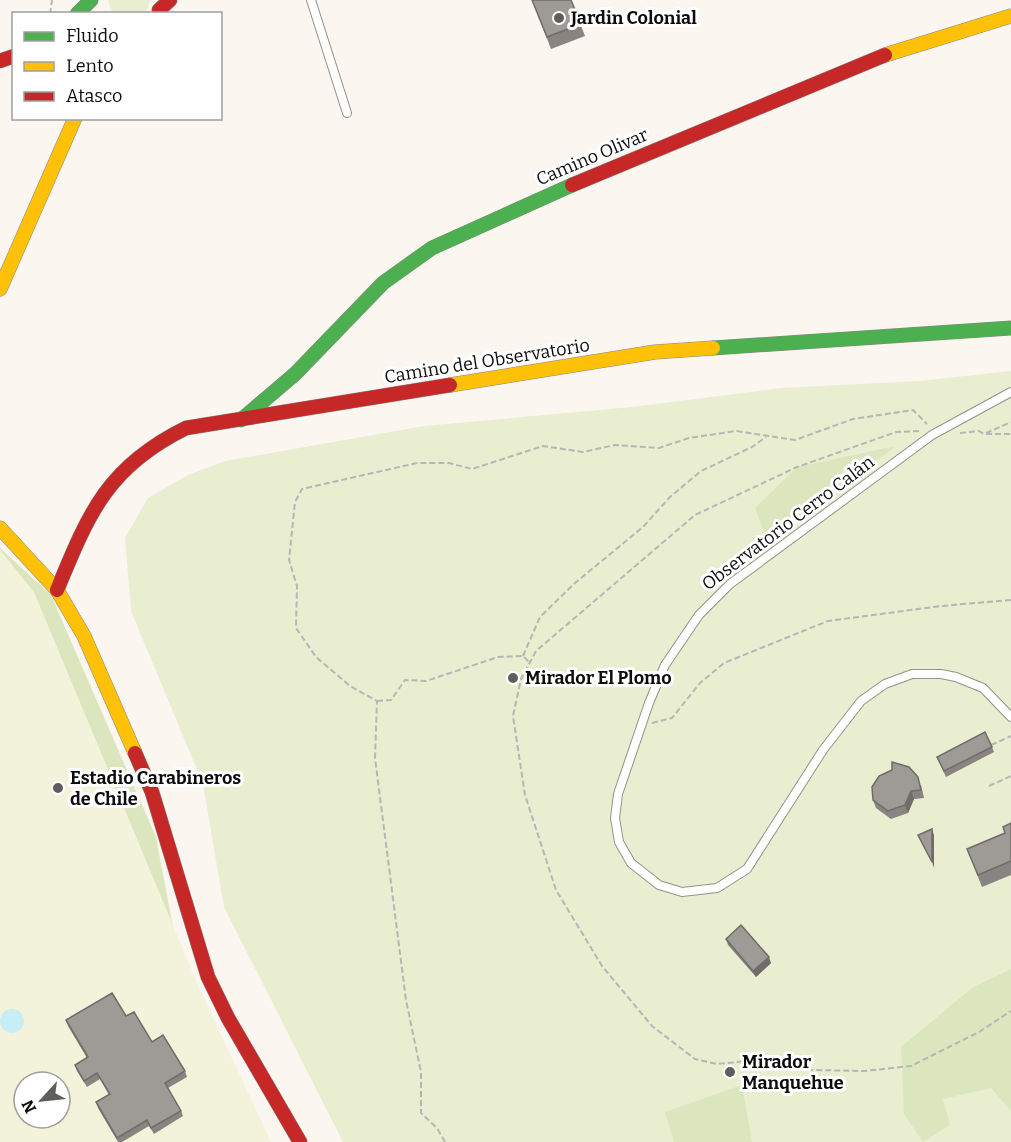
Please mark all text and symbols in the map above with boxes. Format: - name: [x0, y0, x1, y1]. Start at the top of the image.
- place label: Jardin Colonial: [570, 7, 697, 29]
- marker: Jardin Colonial: [552, 11, 566, 25]
- legend: [12, 12, 222, 120]
- text: Fluido: [66, 25, 119, 47]
- text: Lento: [66, 55, 114, 77]
- text: Atasco: [66, 85, 122, 107]
- street label: Camino Olivar: [533, 124, 651, 190]
- street label: Camino del Observatorio: [383, 334, 591, 388]
- street label: Observatorio Cerro Calán: [697, 451, 879, 595]
- place label: Mirador El Plomo: [525, 667, 672, 689]
- marker: Mirador El Plomo: [506, 671, 520, 685]
- place label: Estadio Carabineros de Chile: [70, 767, 241, 810]
- marker: Estadio Carabineros de Chile: [51, 781, 65, 795]
- place label: Mirador Manquehue: [742, 1051, 844, 1094]
- marker: Mirador Manquehue: [723, 1065, 737, 1079]
- north arrow: [12, 1070, 72, 1130]
- text: N: [18, 1097, 40, 1116]

